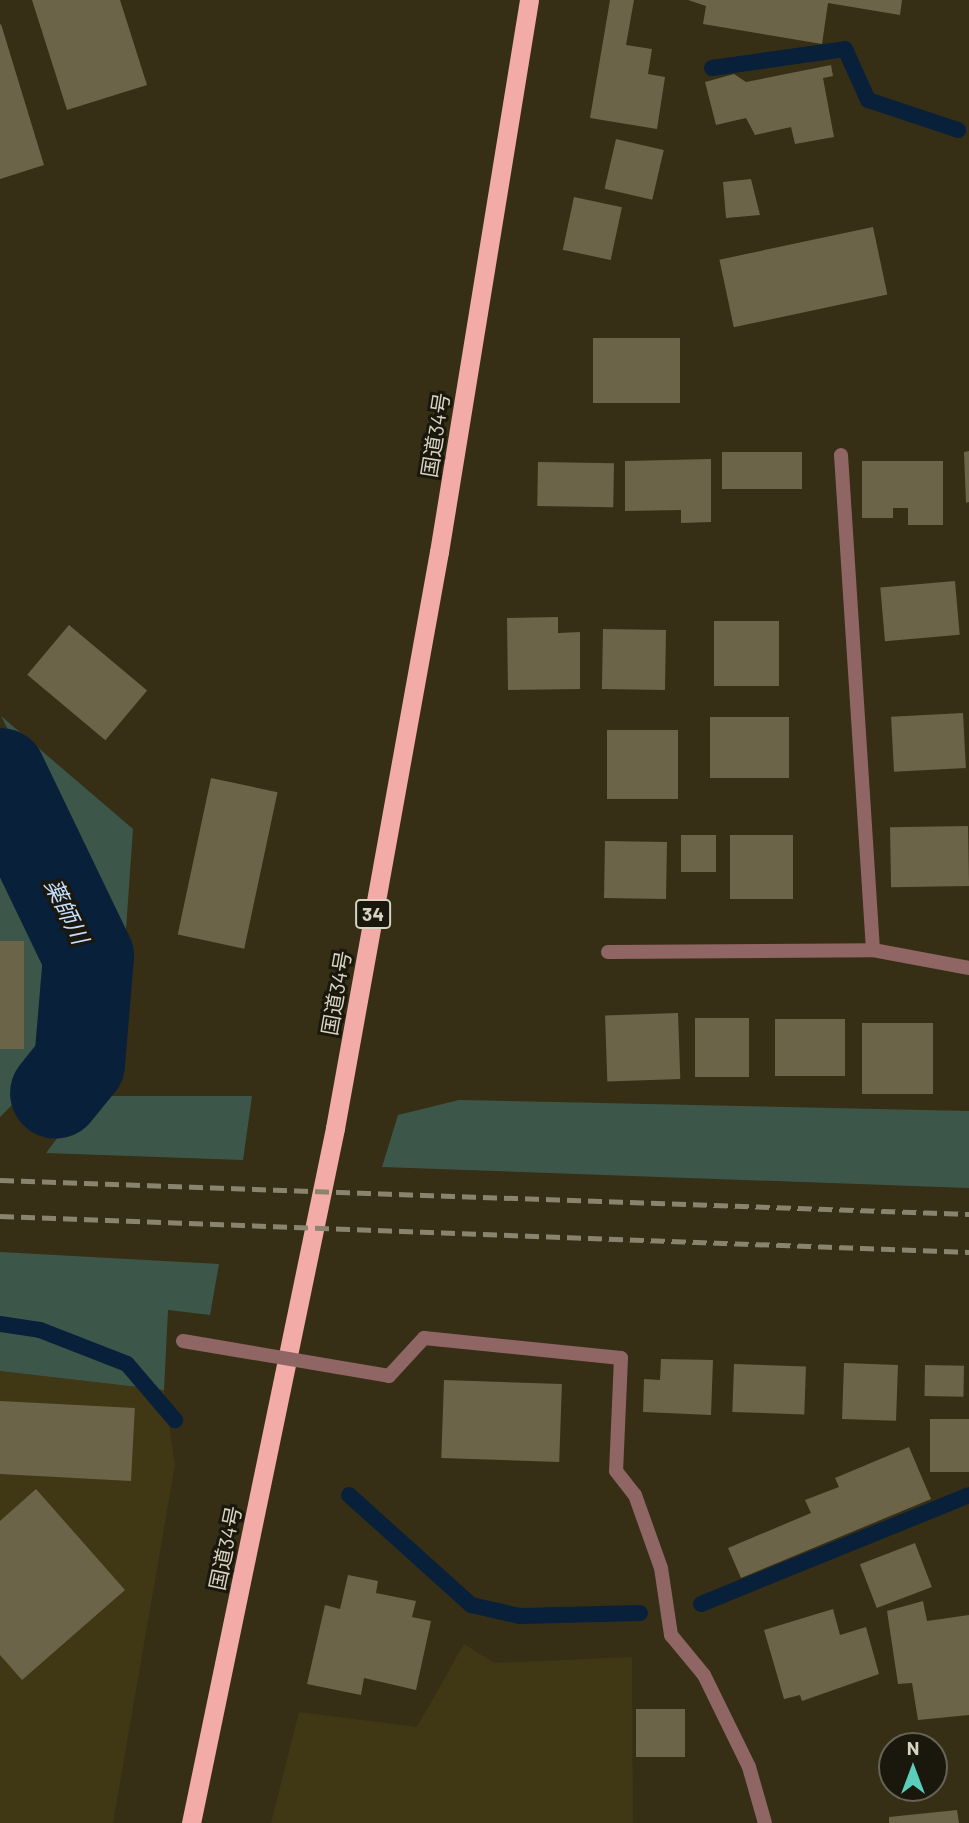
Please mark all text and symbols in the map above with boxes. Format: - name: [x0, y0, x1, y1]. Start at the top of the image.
- street label: 国道34号: [416, 391, 454, 479]
- water label: 薬師川: [39, 874, 95, 948]
- road number: 34: [354, 898, 392, 930]
- street label: 国道34号: [316, 949, 356, 1037]
- street label: 国道34号: [204, 1504, 246, 1592]
- north arrow: [878, 1732, 948, 1802]
- text: N: [907, 1736, 919, 1759]

